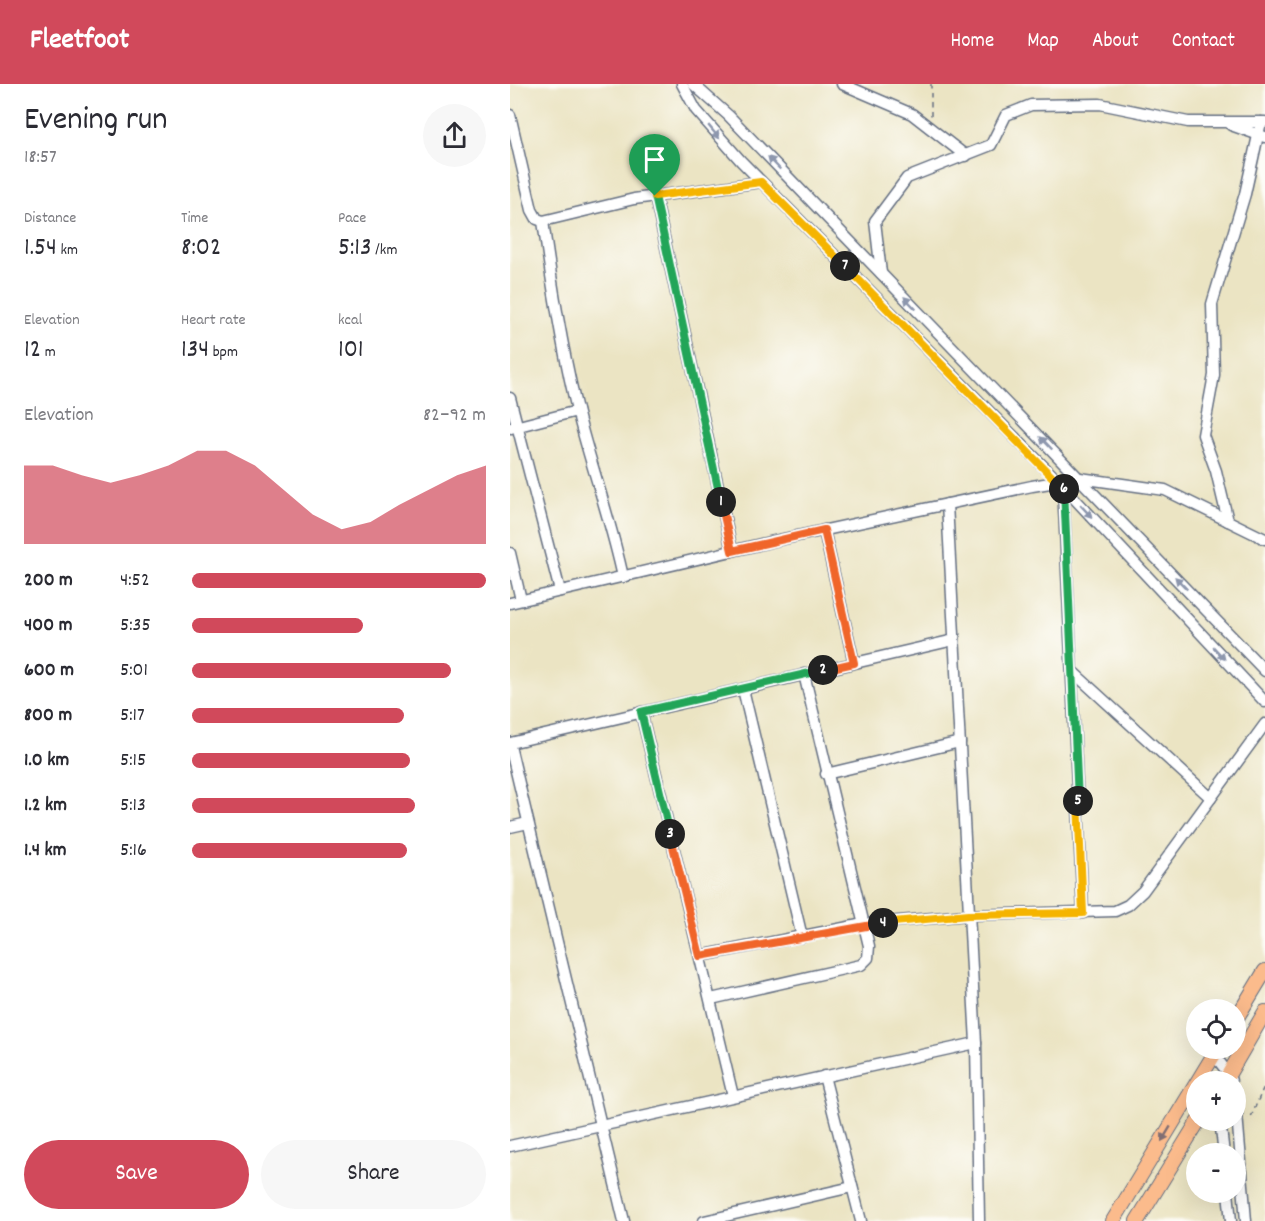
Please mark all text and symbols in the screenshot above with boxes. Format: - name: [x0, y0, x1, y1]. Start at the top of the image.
- text: Fleetfoot: [30, 22, 129, 62]
- text: Home: [950, 27, 994, 57]
- text: Map: [1027, 27, 1059, 57]
- text: About: [1092, 27, 1139, 57]
- text: Contact: [1172, 27, 1235, 57]
- text: Evening run: [24, 98, 168, 145]
- button: share: [423, 104, 486, 167]
- one-way arrow: [707, 124, 720, 139]
- pin: [629, 134, 680, 196]
- icon: arrive: [638, 143, 671, 176]
- text: 18:57: [24, 144, 57, 172]
- one-way arrow: [768, 156, 782, 170]
- text: Distance: [24, 207, 76, 230]
- text: Time: [181, 207, 208, 230]
- text: Pace: [338, 207, 366, 230]
- text: 1.54: [24, 230, 57, 267]
- text: 8:02: [181, 230, 221, 267]
- text: 5:13: [338, 230, 372, 267]
- text: km: [57, 239, 78, 262]
- text: /km: [372, 239, 397, 262]
- pin: 7: [830, 251, 860, 281]
- text: 7: [842, 254, 848, 277]
- one-way arrow: [904, 296, 918, 310]
- text: Elevation: [24, 309, 80, 332]
- text: Heart rate: [181, 309, 246, 332]
- text: kcal: [338, 309, 362, 332]
- text: 12: [24, 332, 41, 369]
- text: 134: [181, 332, 209, 369]
- text: 101: [338, 332, 364, 369]
- text: m: [41, 341, 56, 364]
- text: bpm: [209, 341, 238, 364]
- text: Elevation: [24, 402, 94, 430]
- text: 82–92 m: [423, 402, 486, 430]
- one-way arrow: [1039, 435, 1053, 450]
- pin: 6: [1049, 474, 1079, 504]
- text: 6: [1060, 477, 1068, 500]
- pin: 1: [706, 487, 736, 517]
- text: 1: [719, 490, 723, 513]
- one-way arrow: [1079, 503, 1092, 518]
- text: 200 m: [24, 567, 73, 595]
- text: 4:52: [120, 567, 150, 595]
- one-way arrow: [1174, 576, 1188, 591]
- text: 400 m: [24, 612, 72, 640]
- text: 5:35: [120, 612, 151, 640]
- one-way arrow: [1212, 646, 1226, 660]
- pin: 2: [808, 655, 838, 685]
- text: 600 m: [24, 657, 74, 685]
- text: 5:01: [120, 657, 148, 685]
- text: 2: [820, 658, 827, 681]
- text: 800 m: [24, 702, 72, 730]
- text: 5:17: [120, 702, 145, 730]
- text: 1.0 km: [24, 747, 69, 775]
- text: 5:15: [120, 747, 146, 775]
- pin: 5: [1063, 786, 1093, 816]
- text: 5: [1074, 789, 1082, 812]
- text: 1.2 km: [24, 792, 67, 820]
- text: 5:13: [120, 792, 146, 820]
- pin: 3: [655, 819, 685, 849]
- text: 3: [666, 822, 674, 845]
- text: 1.4 km: [24, 837, 67, 865]
- text: 5:16: [120, 837, 147, 865]
- pin: 4: [868, 908, 898, 938]
- text: 4: [880, 911, 886, 934]
- map controls: [1186, 999, 1246, 1203]
- button: locate: [1186, 999, 1246, 1059]
- button: +: [1186, 1071, 1246, 1131]
- one-way arrow: [1160, 1126, 1171, 1142]
- button: Save: [24, 1140, 249, 1209]
- button: Share: [261, 1140, 486, 1209]
- button: −: [1186, 1143, 1246, 1203]

